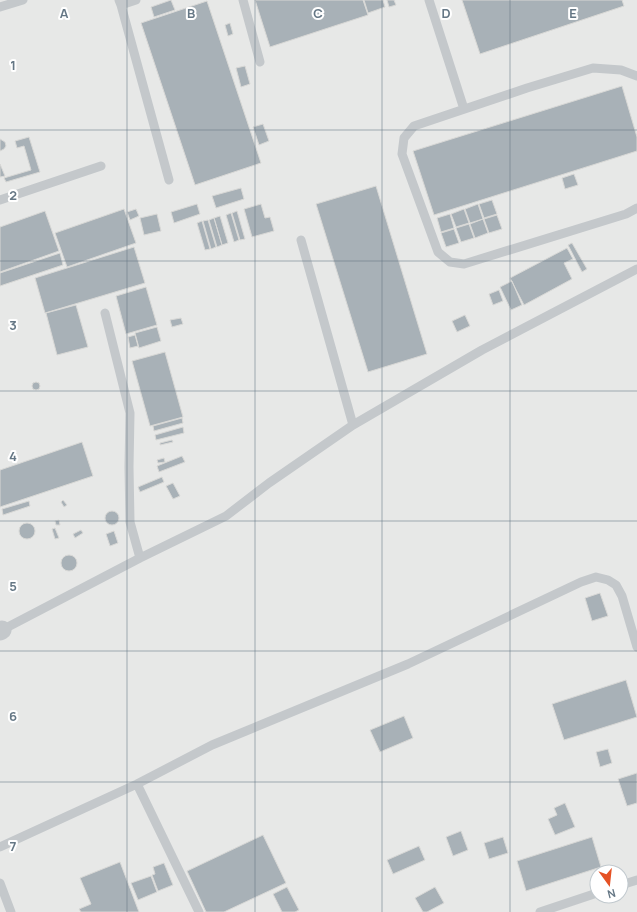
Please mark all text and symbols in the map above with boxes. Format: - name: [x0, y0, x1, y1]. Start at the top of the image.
- text: A: [60, 4, 69, 22]
- text: B: [187, 4, 195, 22]
- text: C: [313, 4, 323, 22]
- text: D: [441, 4, 451, 22]
- text: E: [569, 4, 577, 22]
- text: 1: [10, 56, 16, 74]
- text: 2: [9, 186, 17, 204]
- text: 3: [9, 316, 17, 334]
- text: 4: [9, 447, 17, 465]
- text: 5: [9, 577, 17, 595]
- text: 6: [9, 707, 17, 725]
- text: 7: [10, 837, 17, 855]
- north arrow: [589, 864, 629, 904]
- text: N: [606, 886, 617, 902]

